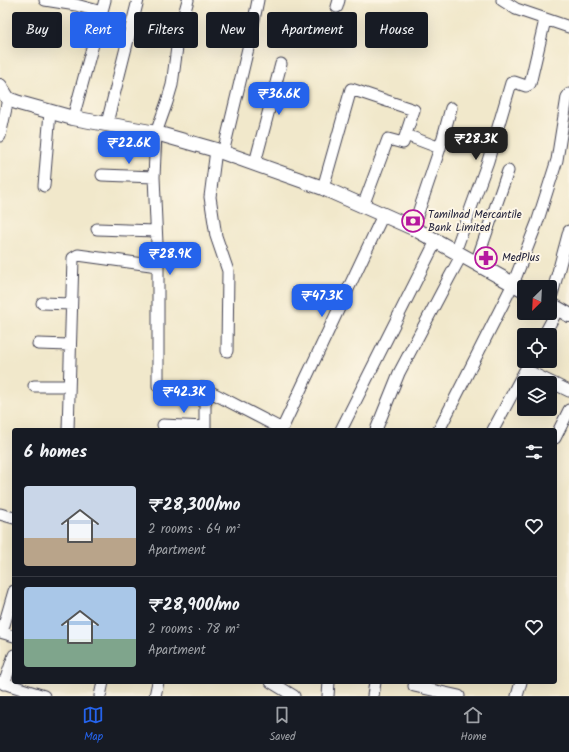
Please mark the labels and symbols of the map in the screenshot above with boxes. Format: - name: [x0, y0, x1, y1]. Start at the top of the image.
- pin: ₹36.6K: [246, 82, 312, 116]
- pin: ₹28.3K: [443, 127, 509, 161]
- pin: ₹22.6K: [96, 131, 162, 165]
- place label: Tamilnad Mercantile Bank Limited: [428, 206, 522, 237]
- bank icon: Tamilnad Mercantile Bank Limited: [400, 208, 426, 234]
- pin: ₹28.9K: [137, 242, 203, 276]
- pharmacy icon: MedPlus: [473, 245, 499, 271]
- place label: MedPlus: [502, 249, 540, 267]
- north arrow: [517, 280, 557, 320]
- pin: ₹47.3K: [289, 284, 355, 318]
- pin: ₹42.3K: [151, 380, 217, 414]

